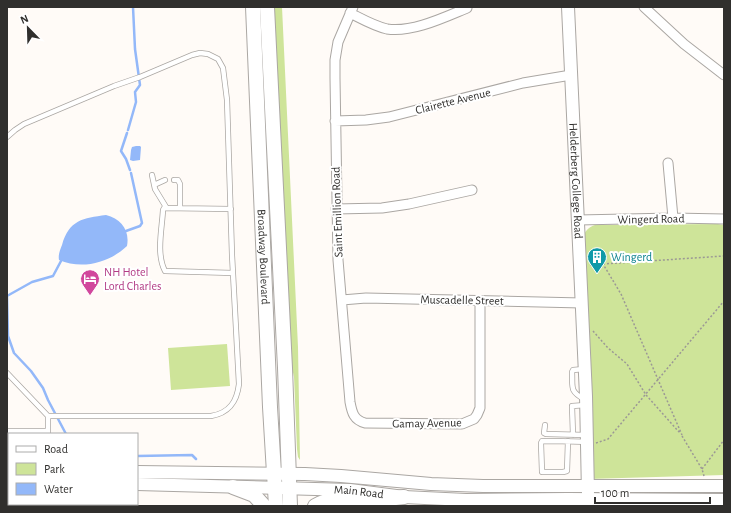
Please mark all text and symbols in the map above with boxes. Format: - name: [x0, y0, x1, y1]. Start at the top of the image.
- north arrow: [8, 8, 48, 48]
- text: N: [19, 13, 30, 26]
- street label: Clairette Avenue: [414, 86, 492, 116]
- street label: Helderberg College Road: [567, 123, 585, 239]
- street label: Saint Emillion Road: [329, 166, 345, 258]
- street label: Broadway Boulevard: [256, 209, 272, 305]
- street label: Wingerd Road: [617, 212, 685, 226]
- building icon: Wingerd: [586, 246, 608, 274]
- place label: Wingerd: [611, 251, 652, 263]
- place label: NH Hotel Lord Charles: [104, 266, 161, 292]
- hotel icon: NH Hotel Lord Charles: [79, 268, 101, 296]
- street label: Muscadelle Street: [420, 293, 504, 307]
- street label: Gamay Avenue: [392, 416, 462, 431]
- legend: [8, 433, 138, 505]
- text: Road: [44, 443, 68, 455]
- text: Park: [44, 463, 65, 475]
- scale bar: [595, 479, 710, 505]
- text: Water: [44, 483, 73, 495]
- street label: Main Road: [334, 484, 384, 500]
- text: 100 m: [601, 487, 629, 499]

